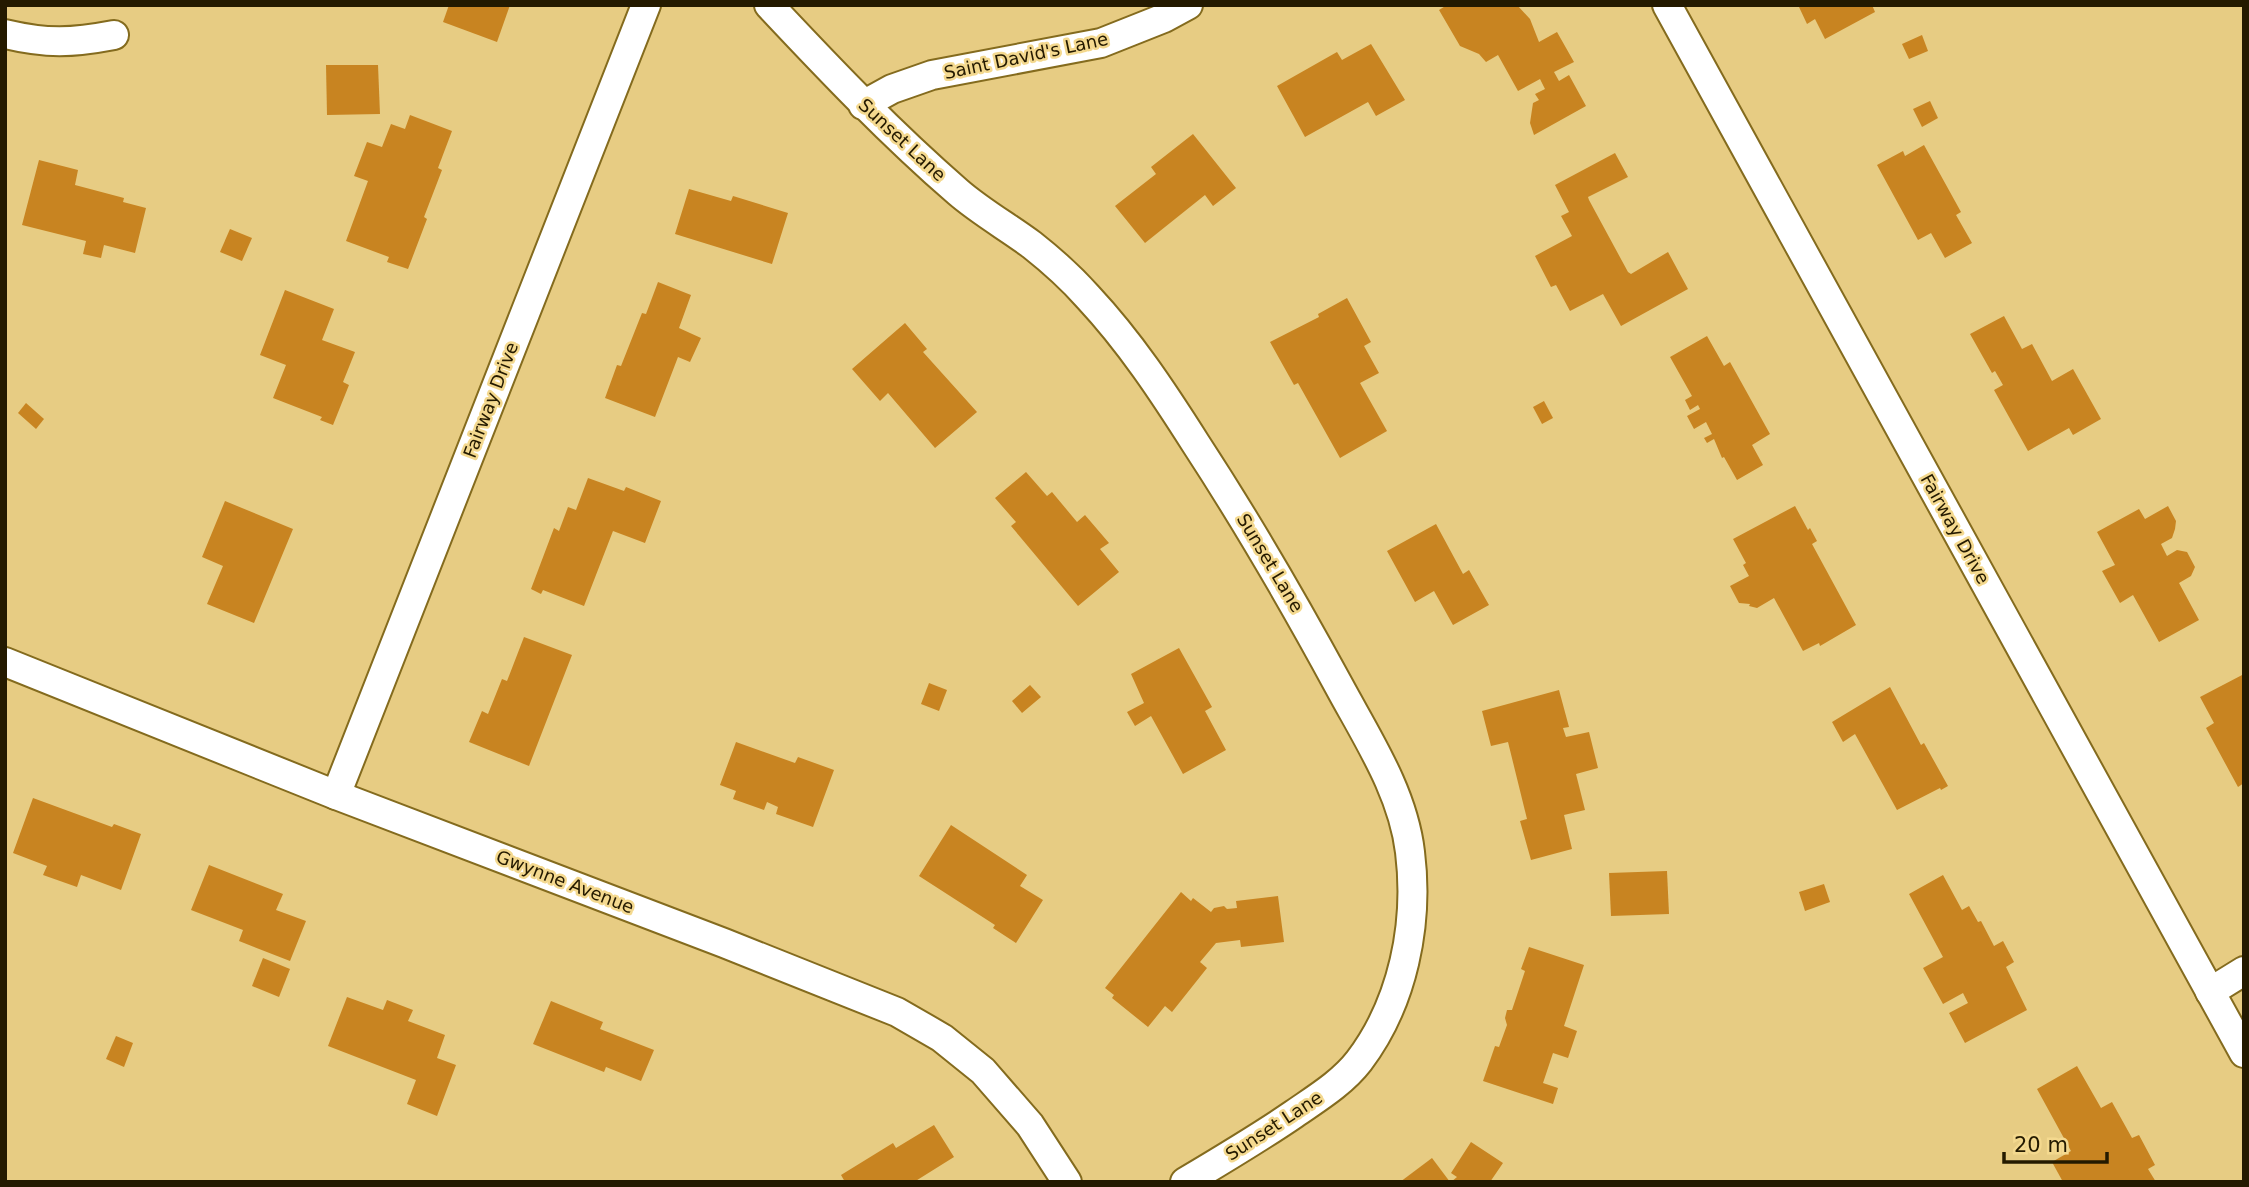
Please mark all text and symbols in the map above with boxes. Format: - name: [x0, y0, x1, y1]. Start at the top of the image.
- street label: Saint David's Lane: [942, 28, 1110, 83]
- street label: Sunset Lane: [855, 94, 950, 185]
- street label: Fairway Drive: [459, 339, 522, 461]
- street label: Fairway Drive: [1917, 470, 1994, 587]
- street label: Sunset Lane: [1233, 510, 1308, 616]
- street label: Gwynne Avenue: [493, 846, 637, 917]
- street label: Sunset Lane: [1221, 1087, 1326, 1165]
- scale bar: [2004, 1120, 2107, 1164]
- text: 20 m: [2014, 1133, 2068, 1157]

